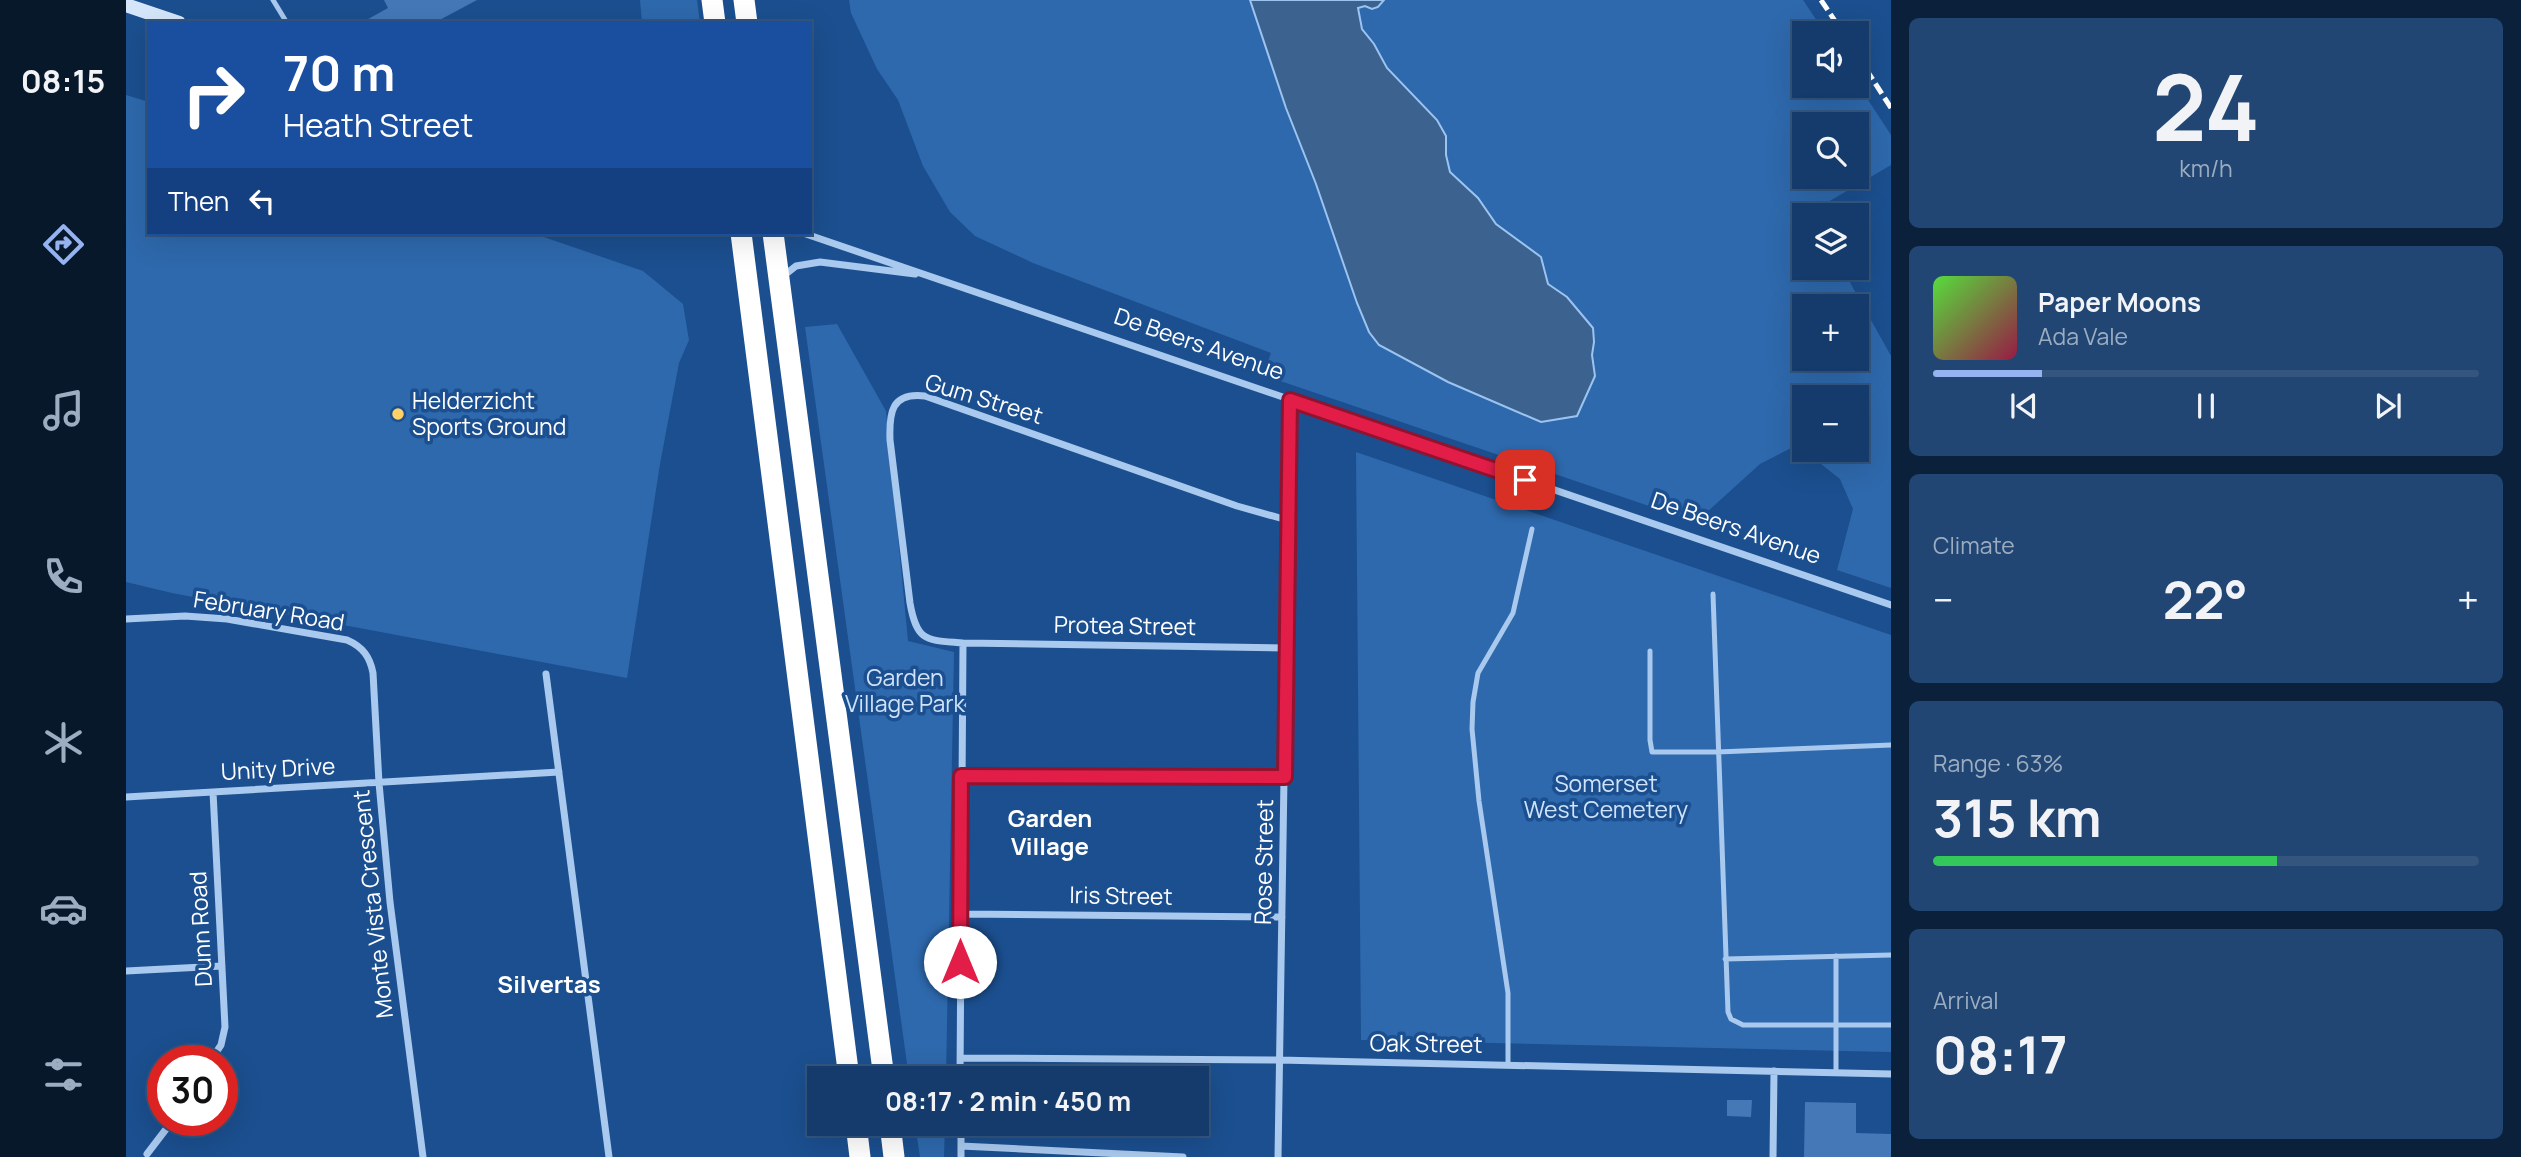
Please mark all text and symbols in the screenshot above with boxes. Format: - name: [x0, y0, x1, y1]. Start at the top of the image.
- map controls: [1792, 21, 1869, 462]
- button: sound: [1792, 21, 1869, 98]
- text: 70 m: [283, 39, 395, 106]
- text: 24: [2152, 44, 2260, 168]
- icon: right: [168, 49, 259, 140]
- text: 08:15: [21, 59, 105, 103]
- text: Heath Street: [283, 103, 473, 147]
- button: search: [1792, 112, 1869, 189]
- text: km/h: [2179, 152, 2233, 184]
- icon: left: [243, 182, 281, 220]
- text: Then: [168, 183, 229, 219]
- button: layers: [1792, 203, 1869, 280]
- icon: directions: [39, 220, 88, 269]
- text: Paper Moons: [2038, 284, 2201, 320]
- button: +: [1792, 294, 1869, 371]
- street label: De Beers Avenue: [1110, 299, 1289, 387]
- text: Ada Vale: [2038, 320, 2128, 352]
- street label: Gum Street: [922, 365, 1047, 431]
- place label: Helderzicht Sports Ground: [412, 384, 566, 442]
- button: −: [1792, 385, 1869, 462]
- icon: music: [39, 386, 88, 435]
- icon: previous: [2005, 387, 2043, 425]
- icon: pause: [2187, 387, 2225, 425]
- icon: next: [2369, 387, 2407, 425]
- marker: Helderzicht Sports Ground: [390, 406, 406, 422]
- pin: [1495, 450, 1555, 510]
- icon: arrive: [1506, 461, 1544, 499]
- street label: De Beers Avenue: [1647, 483, 1826, 571]
- text: Climate: [1933, 529, 2015, 561]
- icon: phone: [39, 552, 88, 601]
- text: 22°: [2163, 564, 2248, 635]
- text: −: [1933, 573, 1954, 625]
- text: +: [2457, 573, 2479, 625]
- street label: February Road: [191, 582, 347, 638]
- street label: Protea Street: [1054, 608, 1197, 642]
- park label: Garden Village Park: [845, 661, 965, 719]
- icon: climate: [39, 718, 88, 767]
- text: Range · 63%: [1933, 747, 2063, 779]
- street label: Unity Drive: [220, 749, 336, 787]
- park label: Somerset West Cemetery: [1524, 767, 1688, 825]
- text: 315 km: [1933, 782, 2102, 853]
- street label: Monte Vista Crescent: [344, 788, 400, 1020]
- street label: Rose Street: [1246, 799, 1280, 925]
- district label: Garden Village: [1008, 801, 1092, 862]
- street label: Dunn Road: [181, 871, 219, 988]
- street label: Iris Street: [1069, 878, 1173, 912]
- icon: car: [39, 884, 88, 933]
- position arrow: [923, 925, 997, 999]
- district label: Silvertas: [497, 967, 601, 1000]
- text: Arrival: [1933, 984, 1999, 1016]
- text: 08:17: [1933, 1019, 2067, 1090]
- street label: Oak Street: [1369, 1026, 1483, 1060]
- speed limit sign: 30: [147, 1045, 238, 1136]
- icon: filters: [39, 1050, 88, 1099]
- text: 08:17 · 2 min · 450 m: [885, 1083, 1131, 1119]

